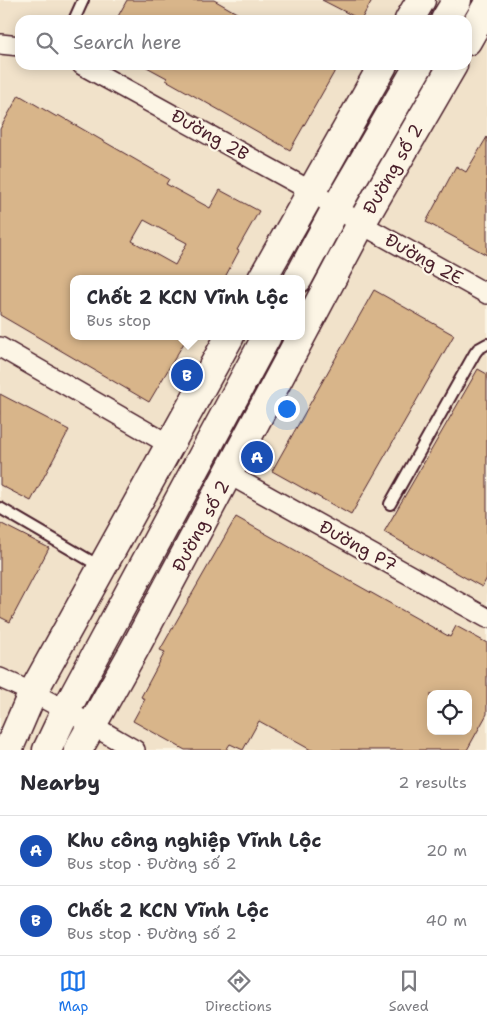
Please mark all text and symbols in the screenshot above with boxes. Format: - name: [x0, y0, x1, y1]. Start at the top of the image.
- search box: [15, 15, 472, 70]
- icon: search: [33, 29, 61, 57]
- text: Search here: [73, 30, 182, 55]
- street label: Đường 2B: [167, 104, 253, 166]
- street label: Đường số 2: [357, 119, 429, 219]
- street label: Đường 2E: [381, 228, 467, 290]
- popup: [70, 275, 305, 340]
- text: Chốt 2 KCN Vĩnh Lộc: [87, 285, 288, 310]
- text: Bus stop: [87, 310, 151, 331]
- pin: B: [171, 356, 203, 394]
- your location: [274, 396, 300, 422]
- pin: A: [241, 438, 273, 476]
- street label: Đường số 2: [167, 476, 235, 576]
- street label: Đường P7: [315, 515, 401, 577]
- map controls: [427, 690, 472, 735]
- button: locate: [427, 690, 472, 735]
- text: Nearby: [20, 769, 100, 797]
- text: 2 results: [398, 772, 467, 793]
- text: Khu công nghiệp Vĩnh Lộc: [67, 828, 321, 853]
- text: A: [30, 840, 42, 861]
- text: 20 m: [426, 840, 467, 861]
- text: Bus stop · Đường số 2: [67, 853, 237, 874]
- text: Chốt 2 KCN Vĩnh Lộc: [67, 898, 269, 923]
- text: B: [31, 910, 41, 931]
- text: 40 m: [425, 910, 467, 931]
- text: Bus stop · Đường số 2: [67, 923, 237, 944]
- tab: Map: [58, 967, 88, 1015]
- tab: Directions: [205, 967, 272, 1015]
- tab: Saved: [389, 967, 429, 1015]

